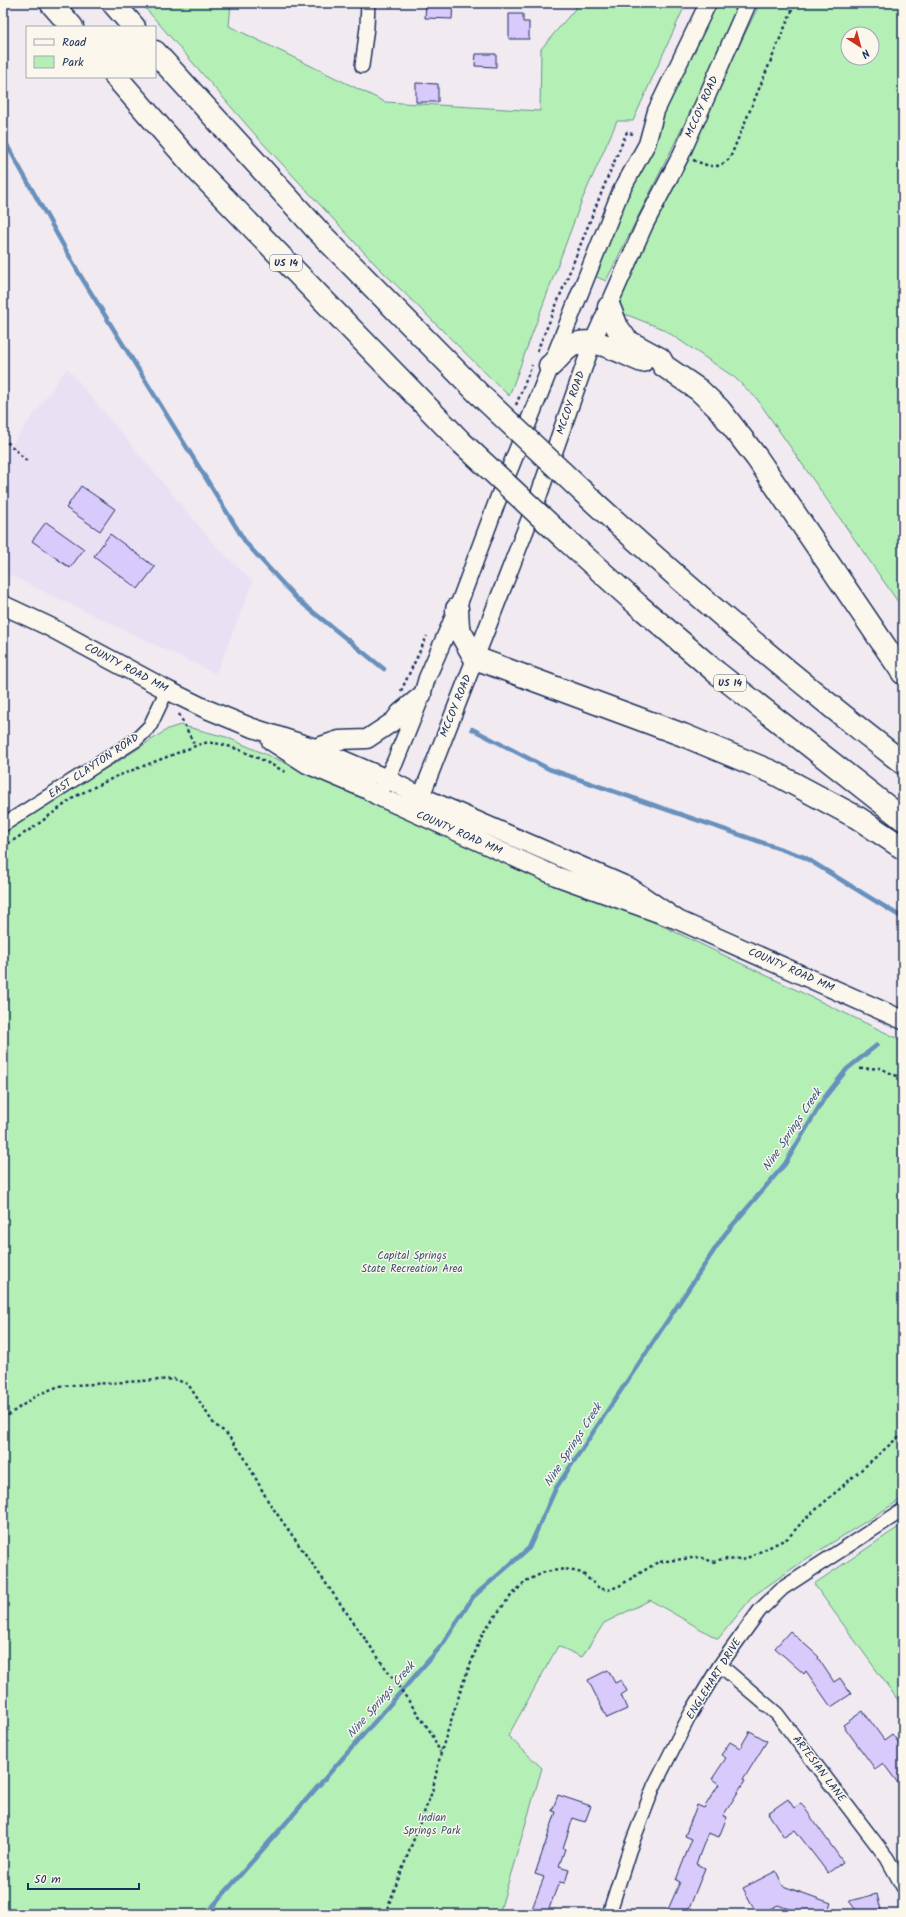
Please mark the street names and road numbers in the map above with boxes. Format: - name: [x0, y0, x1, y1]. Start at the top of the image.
- street label: MCCOY ROAD: [680, 73, 724, 141]
- road number: US 14: [270, 255, 302, 271]
- street label: MCCOY ROAD: [552, 369, 590, 437]
- street label: COUNTY ROAD MM: [81, 638, 171, 698]
- street label: MCCOY ROAD: [435, 672, 477, 740]
- road number: US 14: [714, 675, 746, 691]
- street label: EAST CLAYTON ROAD: [45, 729, 143, 803]
- street label: COUNTY ROAD MM: [413, 806, 505, 860]
- street label: COUNTY ROAD MM: [745, 943, 837, 997]
- street label: ENGLEHART DRIVE: [682, 1634, 747, 1723]
- street label: ARTESIAN LANE: [788, 1732, 851, 1807]

